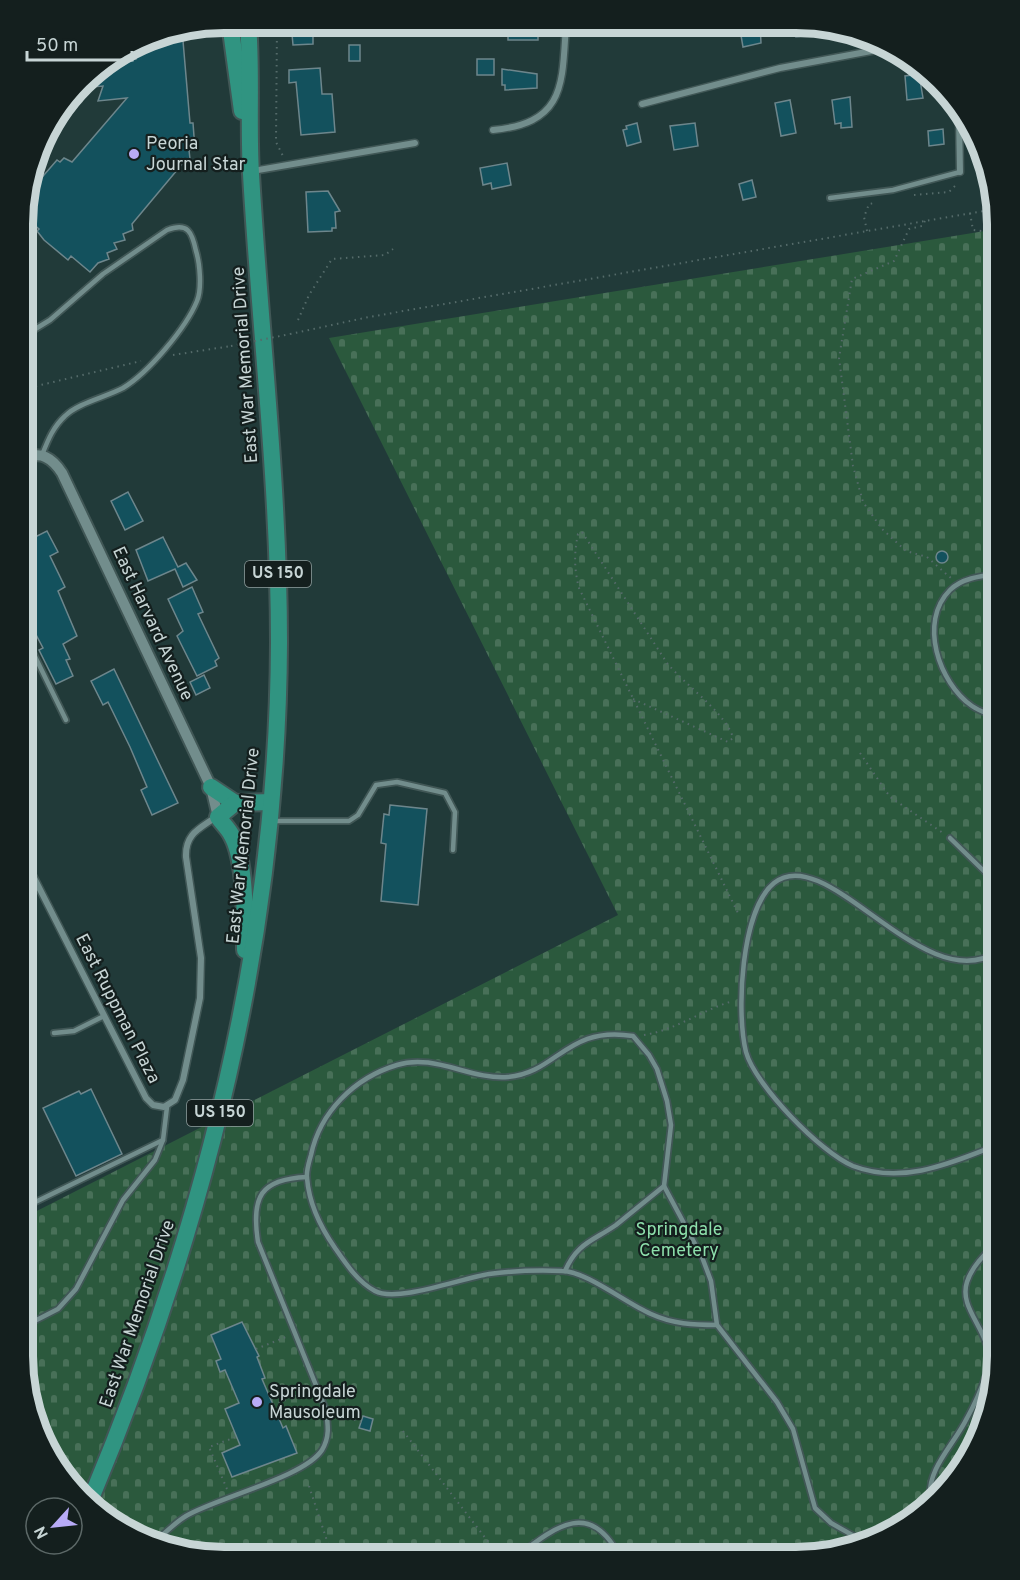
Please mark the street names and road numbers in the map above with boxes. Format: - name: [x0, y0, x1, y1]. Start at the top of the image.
- street label: East War Memorial Drive: [228, 266, 264, 464]
- street label: East Harvard Avenue: [106, 543, 198, 705]
- road number: US 150: [245, 561, 311, 587]
- street label: East War Memorial Drive: [222, 747, 266, 945]
- street label: East Ruppman Plaza: [69, 930, 165, 1088]
- road number: US 150: [187, 1100, 253, 1126]
- street label: East War Memorial Drive: [95, 1217, 181, 1411]

